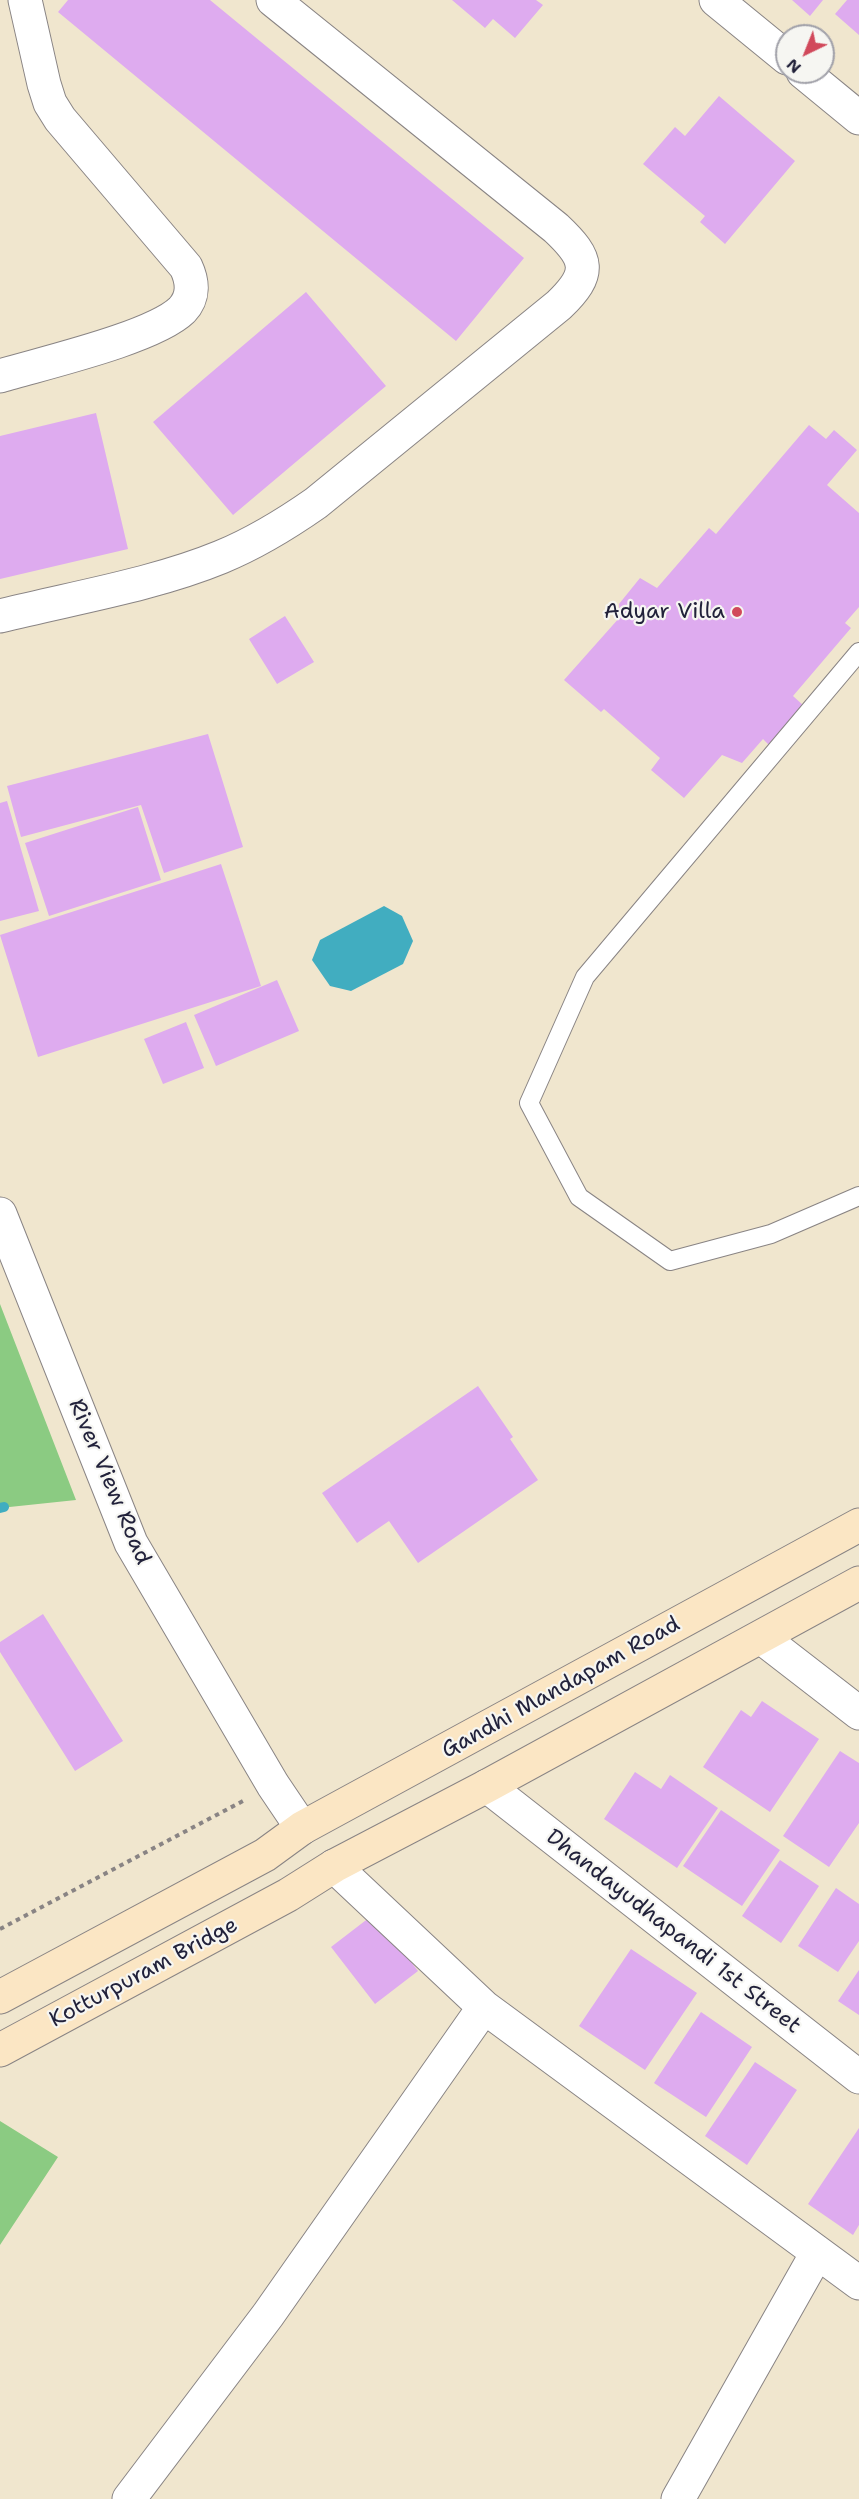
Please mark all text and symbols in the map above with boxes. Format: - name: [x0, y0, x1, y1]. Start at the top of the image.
- north arrow: [775, 24, 835, 84]
- text: N: [782, 54, 806, 78]
- place label: Adyar Villa: [604, 599, 725, 625]
- marker: Adyar Villa: [730, 605, 744, 619]
- street label: River View Road: [62, 1395, 156, 1569]
- street label: Gandhi Mandapam Road: [437, 1611, 685, 1765]
- street label: Dhandayudhapandi 1st Street: [540, 1824, 806, 2040]
- street label: Kotturpuram Bridge: [45, 1912, 243, 2034]

